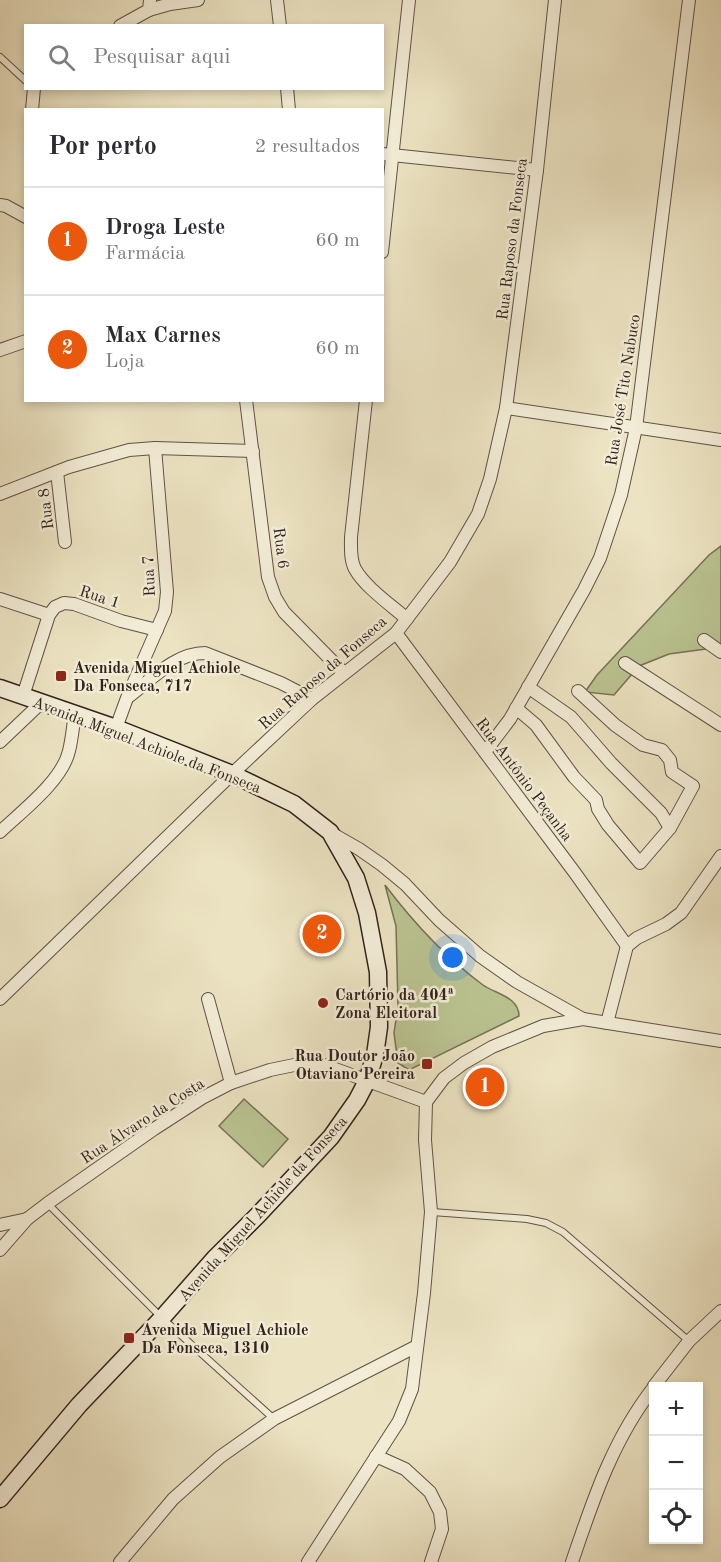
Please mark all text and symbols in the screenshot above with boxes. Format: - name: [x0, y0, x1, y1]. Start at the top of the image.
- search box: [24, 24, 384, 90]
- icon: search: [45, 41, 78, 74]
- text: Pesquisar aqui: [93, 46, 230, 68]
- text: Por perto: [48, 134, 157, 160]
- text: 2 resultados: [255, 137, 360, 157]
- street label: Rua Raposo da Fonseca: [495, 157, 531, 321]
- text: Droga Leste: [105, 217, 225, 239]
- text: 1: [62, 231, 73, 251]
- text: 60 m: [315, 231, 360, 251]
- text: Farmácia: [105, 244, 185, 264]
- street label: Rua José Tito Nabuco: [604, 313, 644, 467]
- text: Max Carnes: [105, 325, 221, 347]
- text: 2: [62, 339, 73, 359]
- text: 60 m: [315, 339, 360, 359]
- text: Loja: [105, 352, 145, 372]
- street label: Rua 8: [37, 487, 57, 530]
- street label: Rua 6: [270, 527, 290, 570]
- street label: Rua 7: [141, 555, 159, 597]
- street label: Rua 1: [77, 584, 122, 612]
- street label: Rua Raposo da Fonseca: [256, 614, 390, 733]
- place label: Avenida Miguel Achiole Da Fonseca, 717: [73, 661, 241, 695]
- marker: Avenida Miguel Achiole Da Fonseca, 717: [54, 669, 68, 683]
- street label: Avenida Miguel Achiole da Fonseca: [30, 695, 263, 797]
- street label: Rua Antônio Peçanha: [472, 716, 575, 845]
- pin: 2: [302, 912, 342, 956]
- your location: [438, 943, 467, 972]
- place label: Cartório da 404ª Zona Eleitoral: [335, 988, 454, 1022]
- marker: Cartório da 404ª Zona Eleitoral: [316, 996, 330, 1010]
- place label: Rua Doutor João Otaviano Pereira: [294, 1049, 415, 1083]
- marker: Rua Doutor João Otaviano Pereira: [420, 1057, 434, 1071]
- pin: 1: [466, 1064, 504, 1110]
- street label: Rua Álvaro da Costa: [76, 1072, 208, 1167]
- street label: Avenida Miguel Achiole da Fonseca: [176, 1113, 351, 1305]
- place label: Avenida Miguel Achiole Da Fonseca, 1310: [141, 1323, 309, 1357]
- marker: Avenida Miguel Achiole Da Fonseca, 1310: [122, 1331, 136, 1345]
- map controls: [649, 1382, 703, 1544]
- button: +: [649, 1382, 703, 1436]
- button: −: [649, 1436, 703, 1490]
- button: locate: [649, 1490, 703, 1544]

